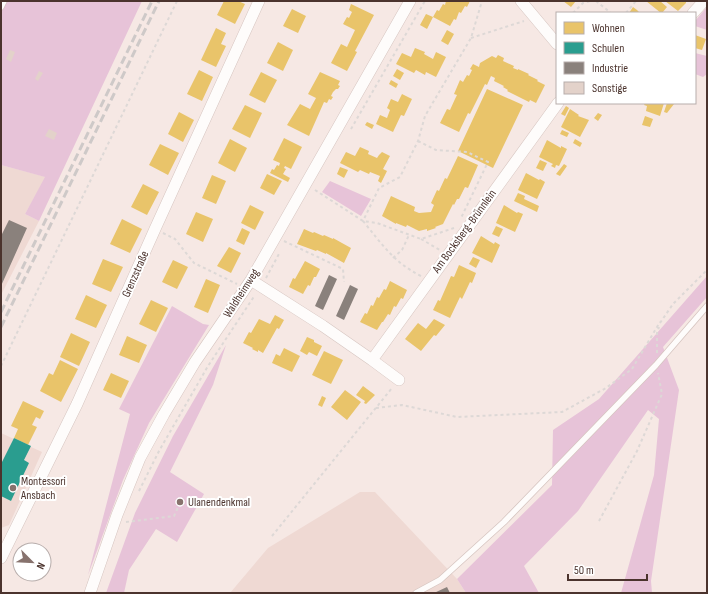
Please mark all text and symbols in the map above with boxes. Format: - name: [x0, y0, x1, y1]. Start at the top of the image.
- legend: [556, 12, 696, 104]
- text: Wohnen: [592, 21, 625, 36]
- text: Schulen: [592, 41, 624, 56]
- text: Industrie: [592, 61, 628, 76]
- text: Sonstige: [592, 81, 627, 96]
- street label: Am Bocksberg-Brünnlein: [428, 187, 500, 277]
- street label: Grenzstraße: [119, 249, 152, 300]
- street label: Waldheimweg: [220, 266, 263, 321]
- place label: Montessori Ansbach: [20, 474, 66, 503]
- marker: Montessori Ansbach: [8, 483, 18, 493]
- place label: Ulanendenkmal: [188, 495, 250, 510]
- marker: Ulanendenkmal: [175, 497, 185, 507]
- north arrow: [12, 542, 52, 582]
- scale bar: [568, 556, 647, 582]
- text: N: [33, 561, 48, 571]
- text: 50 m: [574, 563, 594, 578]

